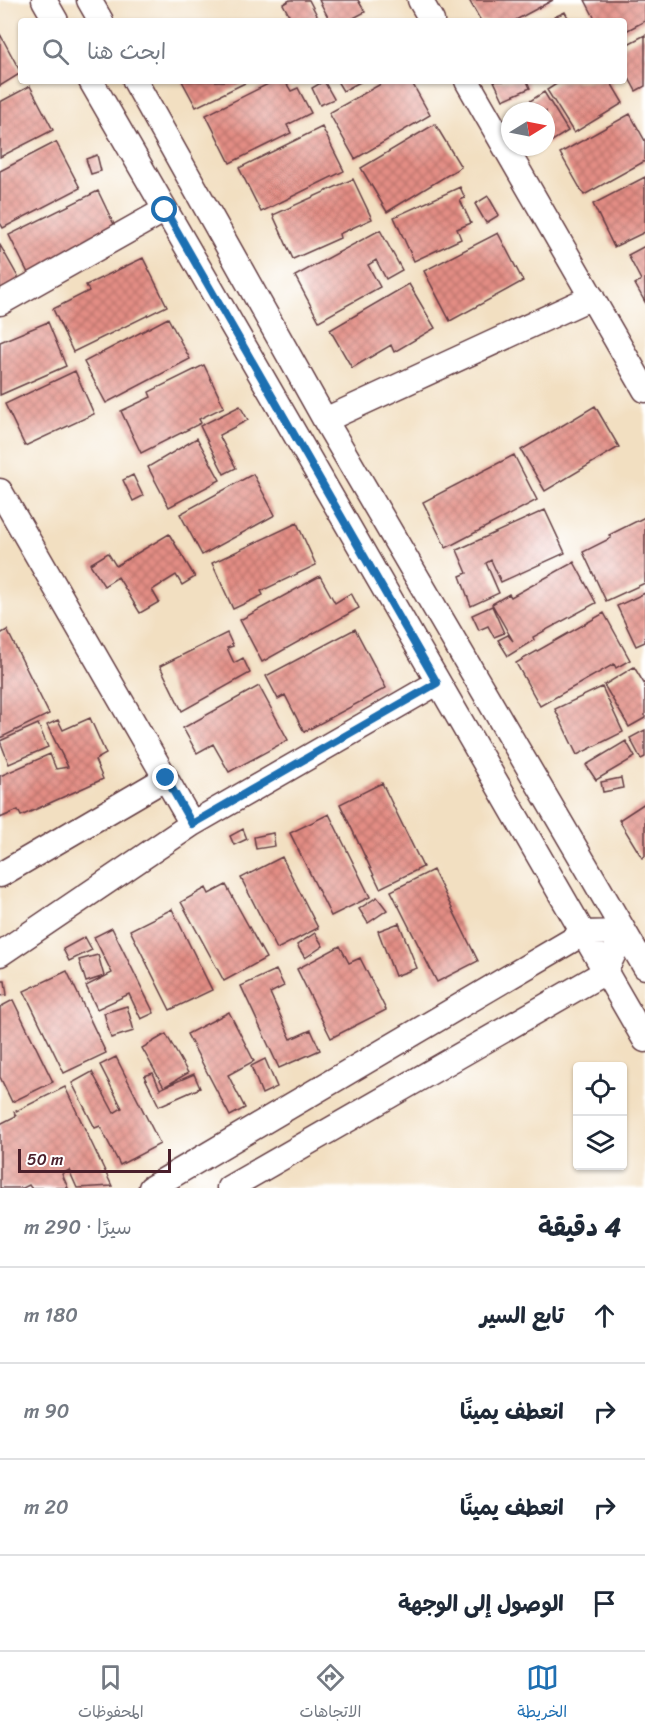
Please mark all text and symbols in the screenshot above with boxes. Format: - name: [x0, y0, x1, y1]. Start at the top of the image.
- search box: [18, 18, 627, 84]
- text: ابحث هنا: [87, 32, 166, 71]
- icon: search: [39, 35, 72, 68]
- north arrow: [501, 102, 555, 156]
- route start: [151, 196, 177, 222]
- route end: [152, 764, 178, 790]
- map controls: [573, 1062, 627, 1170]
- button: locate: [573, 1062, 627, 1116]
- button: layers: [573, 1116, 627, 1170]
- text: 50 m: [27, 1145, 63, 1174]
- scale bar: [18, 1146, 171, 1174]
- text: 4 دقيقة: [538, 1204, 621, 1250]
- text: سيرًا · 290 m: [24, 1210, 132, 1245]
- text: تابع السير: [480, 1296, 564, 1335]
- text: 180 m: [24, 1298, 78, 1333]
- icon: ahead: [588, 1299, 621, 1332]
- text: انعطف يمينًا: [460, 1392, 564, 1431]
- text: 90 m: [24, 1394, 70, 1429]
- icon: right: [588, 1395, 621, 1428]
- text: انعطف يمينًا: [460, 1488, 564, 1527]
- text: 20 m: [24, 1490, 69, 1525]
- icon: right: [588, 1491, 621, 1524]
- text: الوصول إلى الوجهة: [398, 1584, 564, 1623]
- icon: arrive: [588, 1587, 621, 1620]
- tab: المحفوظات: [78, 1661, 144, 1726]
- tab: الاتجاهات: [300, 1661, 361, 1726]
- tab: الخريطة: [517, 1661, 567, 1726]

